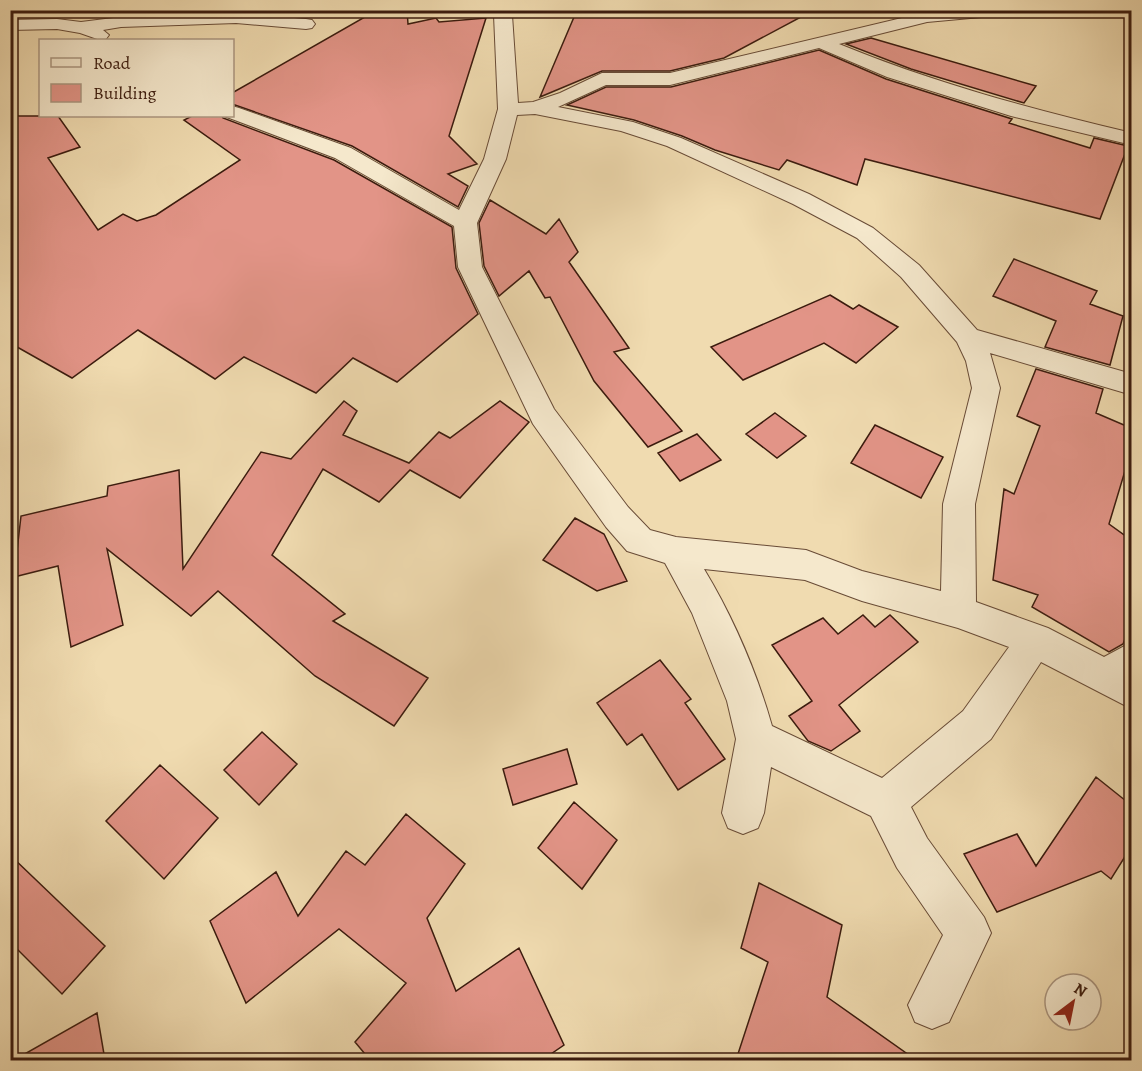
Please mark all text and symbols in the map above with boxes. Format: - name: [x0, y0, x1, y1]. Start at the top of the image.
- legend: [39, 39, 234, 117]
- text: Road: [93, 51, 131, 75]
- text: Building: [93, 81, 157, 105]
- north arrow: [1043, 972, 1103, 1032]
- text: N: [1070, 978, 1091, 1003]

